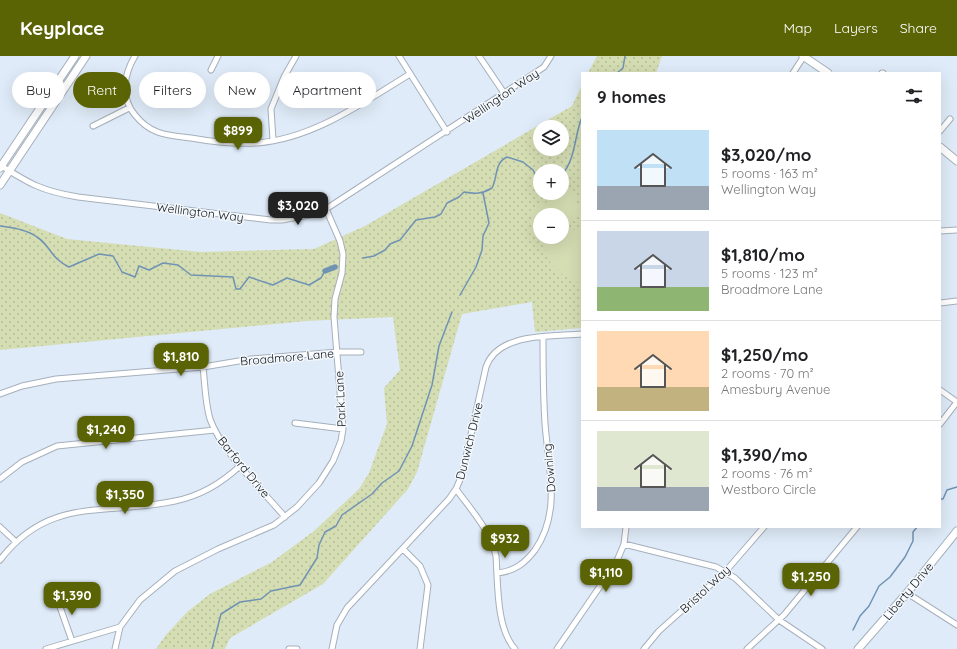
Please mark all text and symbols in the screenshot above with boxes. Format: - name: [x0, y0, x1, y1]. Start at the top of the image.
- text: Keyplace: [20, 16, 104, 40]
- text: Map: [783, 19, 812, 37]
- text: Layers: [834, 19, 878, 37]
- text: Share: [900, 19, 937, 37]
- street label: Wellington Way: [460, 65, 542, 127]
- chip: Buy: [12, 72, 65, 108]
- chip: Rent: [73, 72, 131, 108]
- chip: Filters: [139, 72, 206, 108]
- chip: New: [214, 72, 270, 108]
- chip: Apartment: [278, 72, 376, 108]
- icon: filters: [903, 85, 925, 107]
- text: 9 homes: [597, 86, 666, 107]
- pin: $899: [214, 117, 262, 151]
- map controls: [533, 120, 569, 244]
- button: layers: [533, 120, 569, 156]
- text: $899: [223, 122, 253, 138]
- text: $3,020/mo: [721, 144, 811, 165]
- icon: home: [629, 146, 677, 194]
- button: +: [533, 164, 569, 200]
- text: 5 rooms · 163 m²: [721, 165, 818, 181]
- text: Wellington Way: [721, 181, 816, 197]
- pin: $3,020: [265, 192, 331, 226]
- text: $3,020: [277, 197, 319, 213]
- street label: Wellington Way: [156, 199, 244, 225]
- button: −: [533, 208, 569, 244]
- text: $1,810/mo: [721, 244, 805, 265]
- icon: home: [629, 247, 677, 295]
- text: 5 rooms · 123 m²: [721, 265, 818, 281]
- text: Broadmore Lane: [721, 281, 823, 297]
- pin: $1,810: [148, 343, 214, 377]
- text: $1,250/mo: [721, 344, 808, 365]
- street label: Broadmore Lane: [240, 345, 335, 369]
- icon: home: [629, 347, 677, 395]
- text: $1,810: [163, 348, 199, 364]
- text: 2 rooms · 70 m²: [721, 365, 814, 381]
- street label: Park Lane: [331, 370, 349, 427]
- text: Amesbury Avenue: [721, 381, 830, 397]
- street label: Dunwich Drive: [452, 401, 486, 481]
- pin: $1,240: [73, 416, 139, 450]
- text: $1,240: [86, 421, 126, 437]
- street label: Barford Drive: [215, 433, 273, 501]
- street label: Downing: [539, 443, 559, 493]
- text: $1,390/mo: [721, 444, 808, 465]
- icon: home: [629, 447, 677, 495]
- text: 2 rooms · 76 m²: [721, 465, 813, 481]
- pin: $1,350: [92, 481, 158, 515]
- text: Westboro Circle: [721, 481, 816, 497]
- text: $1,350: [106, 486, 144, 502]
- pin: $932: [481, 525, 529, 559]
- text: $932: [490, 530, 520, 546]
- pin: $1,110: [573, 559, 639, 593]
- street label: Liberty Drive: [880, 559, 937, 623]
- street label: Bristol Way: [677, 562, 733, 616]
- pin: $1,250: [778, 563, 844, 597]
- text: $1,110: [589, 564, 623, 580]
- text: $1,250: [791, 568, 831, 584]
- pin: $1,390: [39, 582, 105, 616]
- text: $1,390: [53, 587, 91, 603]

